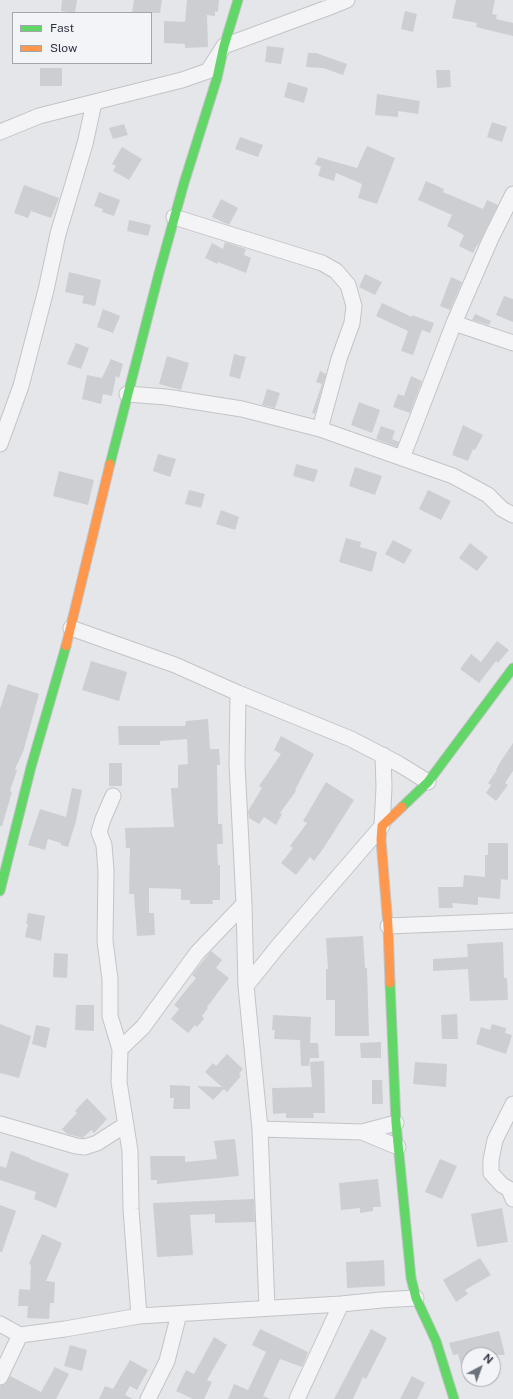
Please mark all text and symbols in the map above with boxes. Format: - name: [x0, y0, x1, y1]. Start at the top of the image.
- legend: [12, 12, 152, 64]
- text: Fast: [50, 21, 74, 35]
- text: Slow: [50, 41, 77, 55]
- north arrow: [461, 1347, 501, 1387]
- text: N: [481, 1351, 495, 1366]

